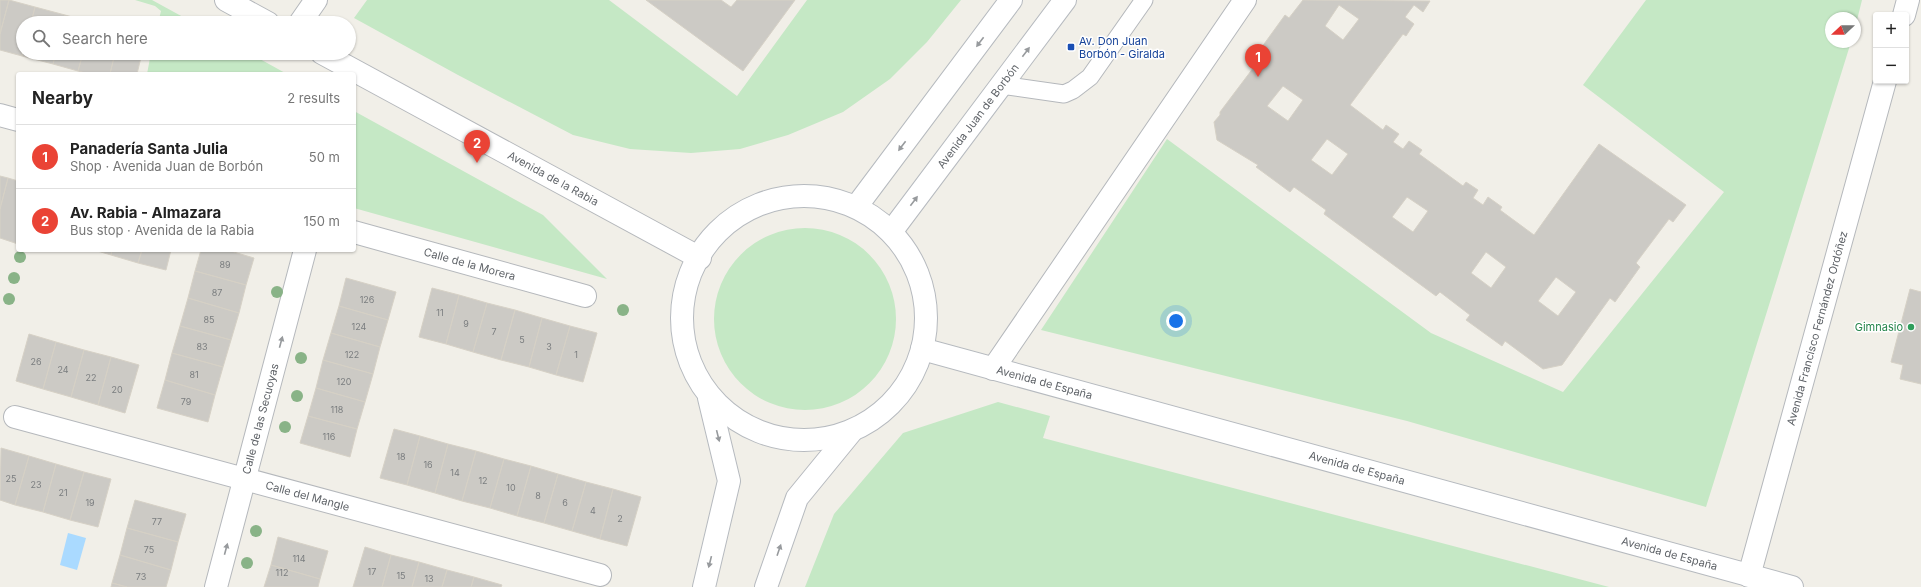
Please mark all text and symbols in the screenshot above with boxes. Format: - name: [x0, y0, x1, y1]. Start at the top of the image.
- north arrow: [1825, 12, 1861, 48]
- map controls: [1873, 12, 1909, 84]
- button: +: [1873, 12, 1909, 48]
- search box: [16, 16, 356, 60]
- icon: search: [30, 27, 52, 49]
- text: Search here: [62, 29, 148, 48]
- place label: Av. Don Juan Borbón - Giralda: [1079, 34, 1165, 61]
- one-way arrow: [975, 37, 984, 48]
- marker: Av. Don Juan Borbón - Giralda: [1066, 42, 1076, 52]
- pin: 1: [1245, 44, 1271, 77]
- one-way arrow: [1022, 47, 1030, 57]
- button: −: [1873, 48, 1909, 84]
- street label: Avenida Juan de Borbón: [934, 61, 1022, 171]
- text: Nearby: [32, 88, 93, 108]
- text: 2 results: [287, 90, 340, 106]
- pin: 2: [464, 130, 490, 163]
- text: Panadería Santa Julia: [70, 139, 228, 158]
- one-way arrow: [897, 141, 906, 152]
- street label: Avenida de la Rabia: [505, 148, 601, 209]
- text: 1: [42, 149, 48, 165]
- text: 50 m: [309, 149, 340, 165]
- text: Shop · Avenida Juan de Borbón: [70, 158, 263, 174]
- one-way arrow: [910, 195, 919, 206]
- text: Av. Rabia - Almazara: [70, 203, 221, 222]
- text: 2: [41, 213, 49, 229]
- text: 150 m: [304, 213, 340, 229]
- text: Bus stop · Avenida de la Rabia: [70, 222, 254, 238]
- street label: Avenida Francisco Fernández Ordóñez: [1784, 229, 1850, 427]
- street label: Calle de la Morera: [422, 245, 517, 283]
- house number: 89: [219, 259, 231, 270]
- house number: 87: [212, 287, 222, 298]
- house number: 126: [360, 294, 375, 305]
- house number: 11: [436, 307, 444, 318]
- your location: [1166, 311, 1186, 331]
- house number: 85: [203, 314, 215, 325]
- house number: 9: [463, 318, 469, 329]
- place label: Gimnasio: [1855, 320, 1903, 334]
- house number: 124: [352, 321, 367, 332]
- marker: Gimnasio: [1906, 322, 1916, 332]
- house number: 7: [491, 326, 497, 337]
- house number: 5: [519, 334, 525, 345]
- one-way arrow: [278, 336, 284, 348]
- house number: 83: [196, 341, 208, 352]
- house number: 3: [546, 341, 552, 352]
- house number: 122: [345, 349, 359, 360]
- house number: 1: [574, 349, 578, 360]
- house number: 26: [30, 356, 42, 367]
- street label: Calle de las Secuoyas: [239, 362, 282, 476]
- street label: Avenida de España: [995, 363, 1094, 402]
- house number: 24: [57, 364, 69, 375]
- house number: 81: [189, 369, 199, 380]
- house number: 22: [86, 372, 96, 383]
- house number: 120: [337, 376, 352, 387]
- house number: 20: [111, 384, 123, 395]
- house number: 79: [181, 396, 192, 407]
- house number: 118: [331, 404, 344, 415]
- one-way arrow: [716, 430, 722, 442]
- house number: 116: [323, 431, 336, 442]
- street label: Avenida de España: [1307, 448, 1407, 488]
- house number: 18: [396, 451, 406, 462]
- house number: 16: [423, 459, 433, 470]
- house number: 14: [450, 467, 460, 478]
- house number: 25: [6, 473, 16, 484]
- house number: 12: [478, 475, 488, 486]
- street label: Calle del Mangle: [264, 478, 351, 514]
- house number: 23: [30, 479, 42, 490]
- house number: 10: [506, 482, 516, 493]
- house number: 21: [58, 487, 68, 498]
- house number: 8: [535, 490, 541, 501]
- house number: 19: [85, 497, 95, 508]
- house number: 6: [562, 497, 568, 508]
- house number: 4: [590, 505, 596, 516]
- house number: 2: [617, 513, 623, 524]
- house number: 77: [152, 516, 162, 527]
- street label: Avenida de España: [1620, 534, 1719, 573]
- one-way arrow: [224, 543, 230, 556]
- house number: 75: [144, 544, 154, 555]
- one-way arrow: [776, 544, 782, 556]
- house number: 114: [292, 553, 306, 564]
- one-way arrow: [707, 556, 713, 568]
- house number: 17: [368, 566, 376, 577]
- house number: 112: [276, 567, 288, 578]
- house number: 15: [396, 570, 406, 581]
- house number: 73: [136, 571, 147, 582]
- house number: 13: [424, 573, 434, 584]

